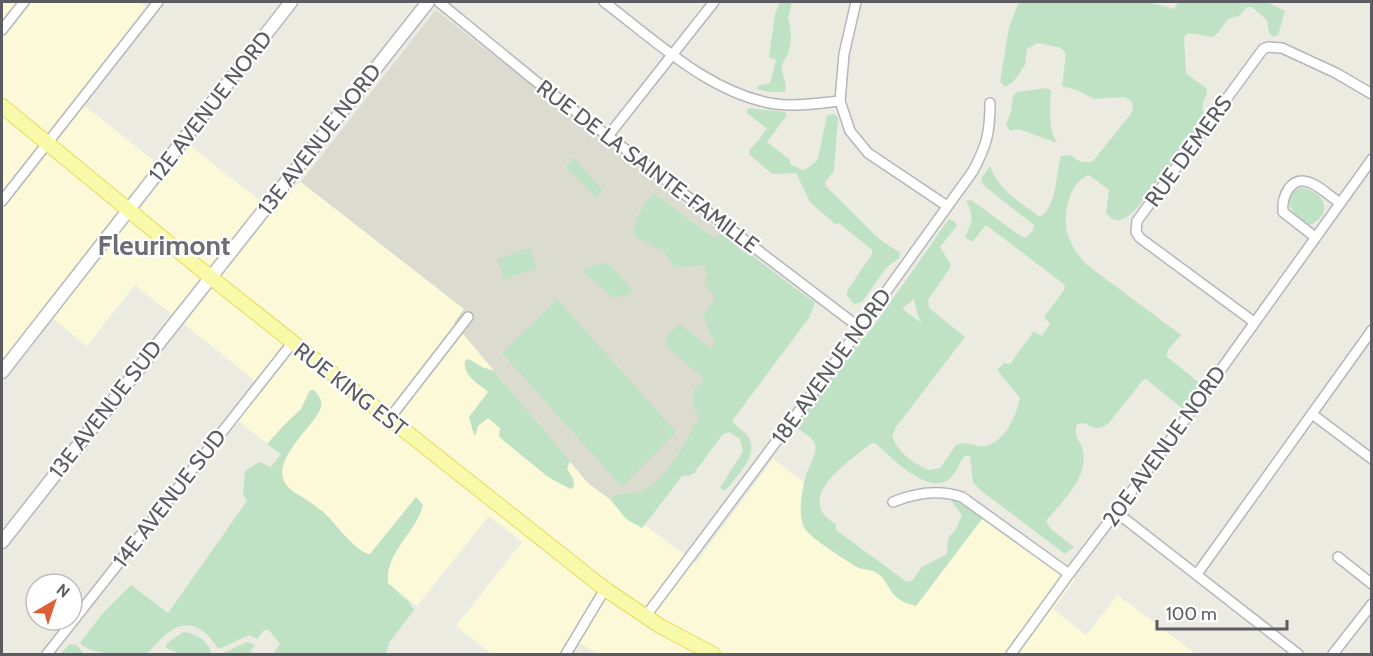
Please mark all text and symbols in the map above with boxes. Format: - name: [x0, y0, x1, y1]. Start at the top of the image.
- street label: 12E AVENUE NORD: [143, 25, 278, 187]
- street label: 13E AVENUE NORD: [252, 58, 387, 220]
- street label: RUE DE LA SAINTE-FAMILLE: [531, 74, 764, 259]
- street label: RUE DEMERS: [1139, 90, 1238, 212]
- district label: Fleurimont: [98, 228, 230, 262]
- street label: 18E AVENUE NORD: [766, 283, 897, 449]
- street label: 13E AVENUE SUD: [43, 335, 168, 484]
- street label: RUE KING EST: [289, 337, 413, 442]
- street label: 20E AVENUE NORD: [1097, 361, 1232, 532]
- street label: 14E AVENUE SUD: [107, 424, 232, 573]
- north arrow: [24, 572, 84, 632]
- text: N: [53, 580, 73, 602]
- scale bar: [1157, 593, 1288, 631]
- text: 100 m: [1166, 603, 1217, 625]

